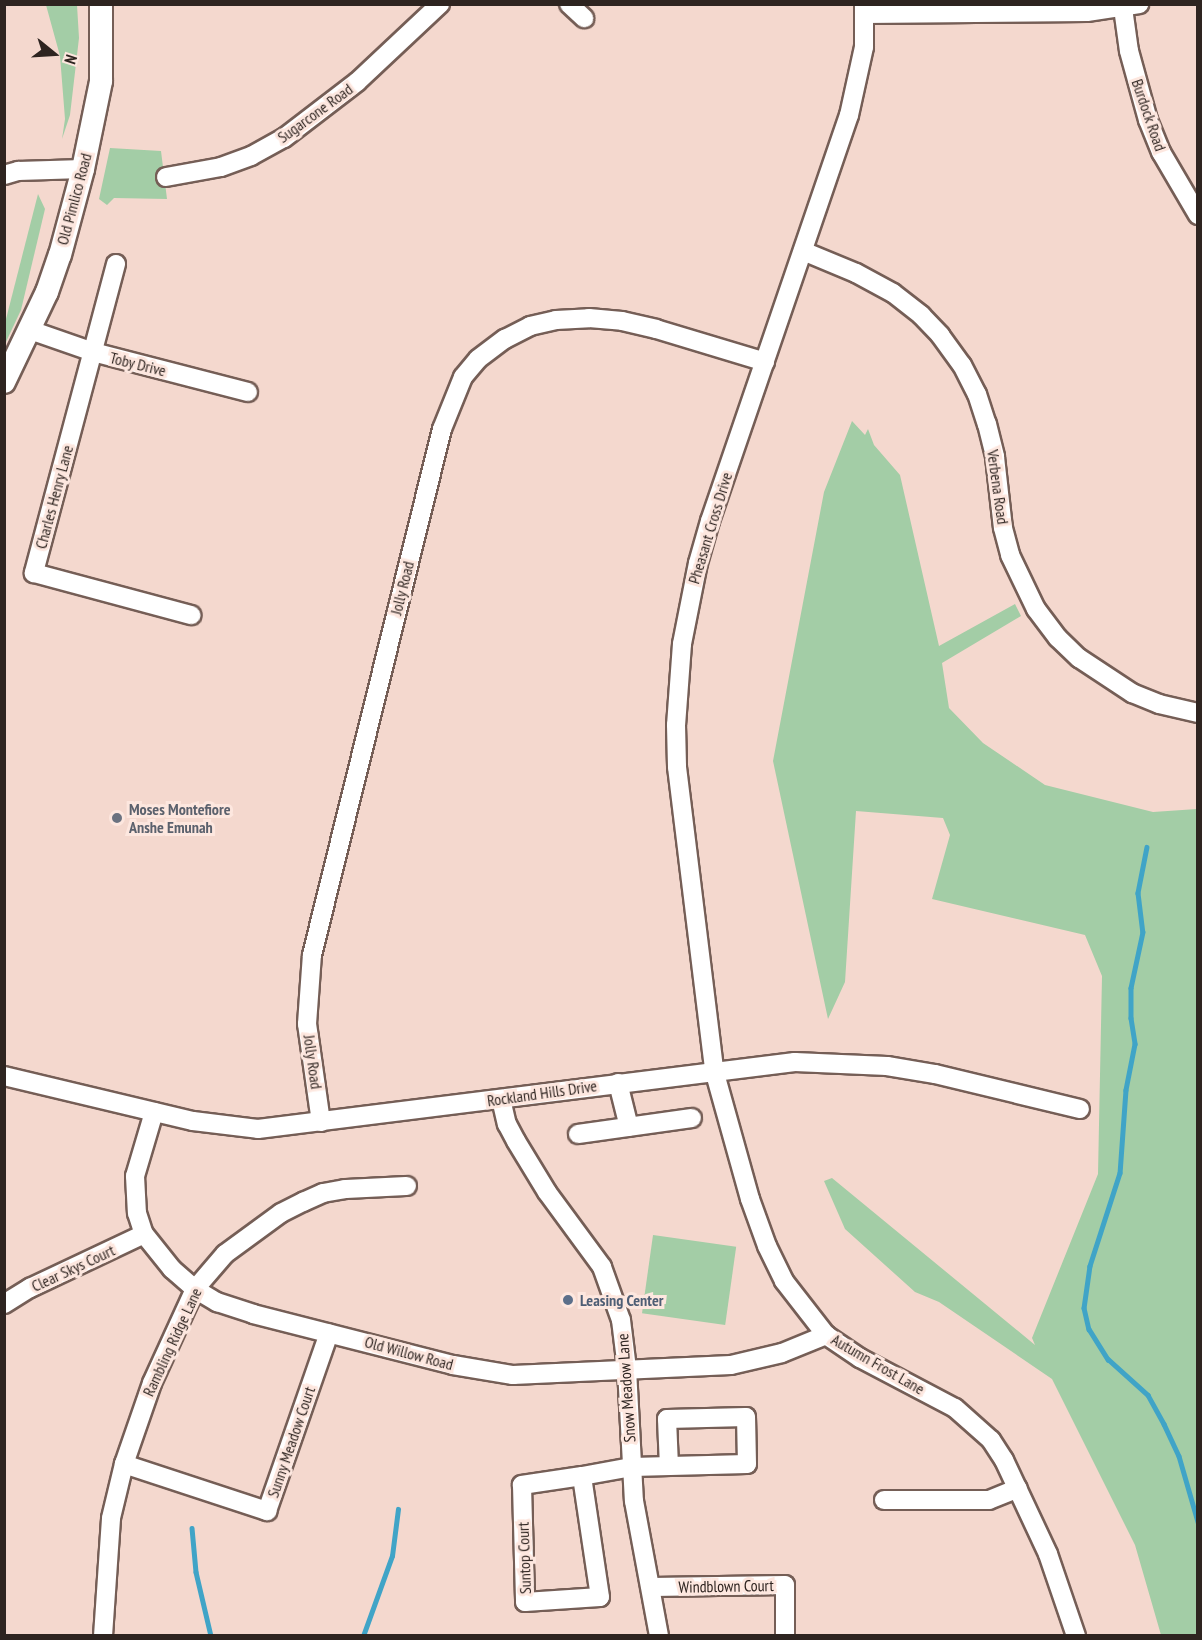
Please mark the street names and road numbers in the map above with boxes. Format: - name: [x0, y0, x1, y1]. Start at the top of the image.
- street label: Burdock Road: [1128, 76, 1170, 154]
- street label: Sugarcone Road: [274, 79, 356, 147]
- street label: Old Pimlico Road: [53, 151, 95, 247]
- street label: Toby Drive: [108, 348, 168, 380]
- street label: Charles Henry Lane: [31, 443, 77, 551]
- street label: Verbena Road: [983, 448, 1013, 526]
- street label: Pheasant Cross Drive: [684, 470, 736, 586]
- street label: Jolly Road: [386, 559, 418, 617]
- street label: Jolly Road: [300, 1033, 326, 1091]
- street label: Rockland Hills Drive: [486, 1076, 598, 1110]
- street label: Clear Skys Court: [28, 1240, 118, 1296]
- street label: Rambling Ridge Lane: [138, 1285, 206, 1399]
- street label: Autumn Frost Lane: [828, 1330, 928, 1398]
- street label: Old Willow Road: [362, 1332, 456, 1374]
- street label: Snow Meadow Lane: [613, 1333, 639, 1443]
- street label: Sunny Meadow Court: [263, 1384, 319, 1500]
- street label: Suntop Court: [513, 1522, 535, 1594]
- street label: Windblown Court: [678, 1576, 774, 1596]

